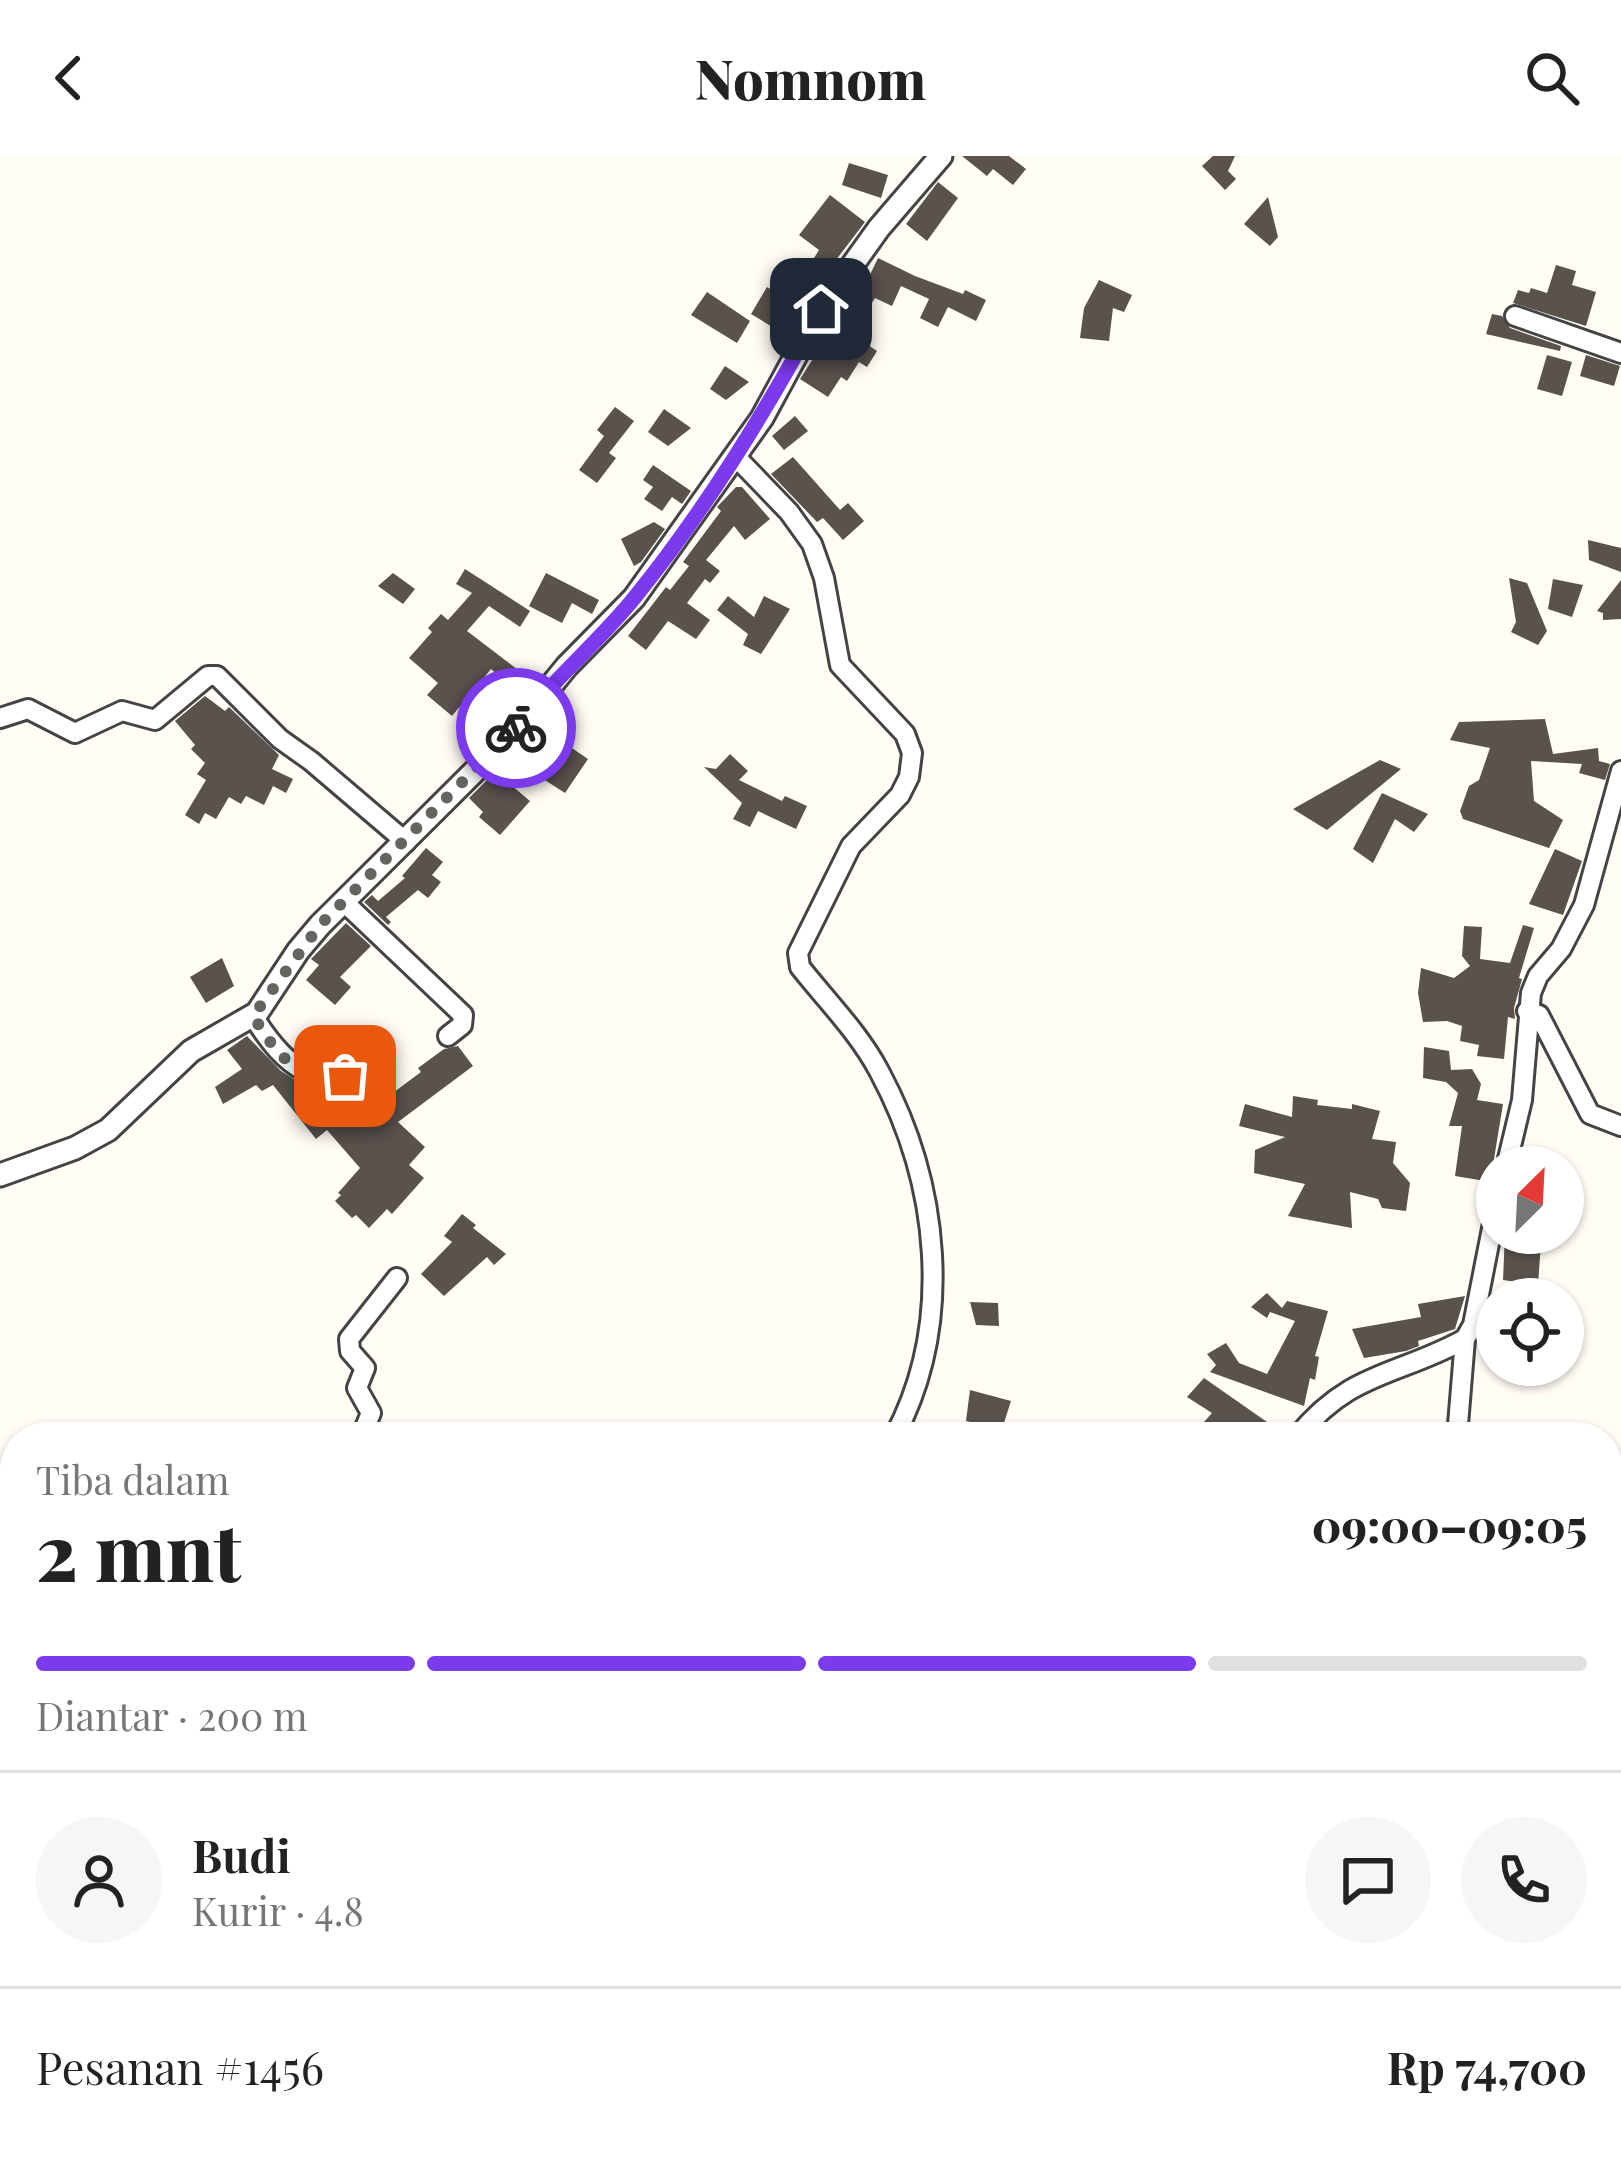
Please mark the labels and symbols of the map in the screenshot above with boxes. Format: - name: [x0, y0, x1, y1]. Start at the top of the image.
- pin: [770, 258, 872, 360]
- courier: [456, 668, 576, 788]
- pin: [294, 1025, 396, 1127]
- north arrow: [1476, 1146, 1584, 1254]

